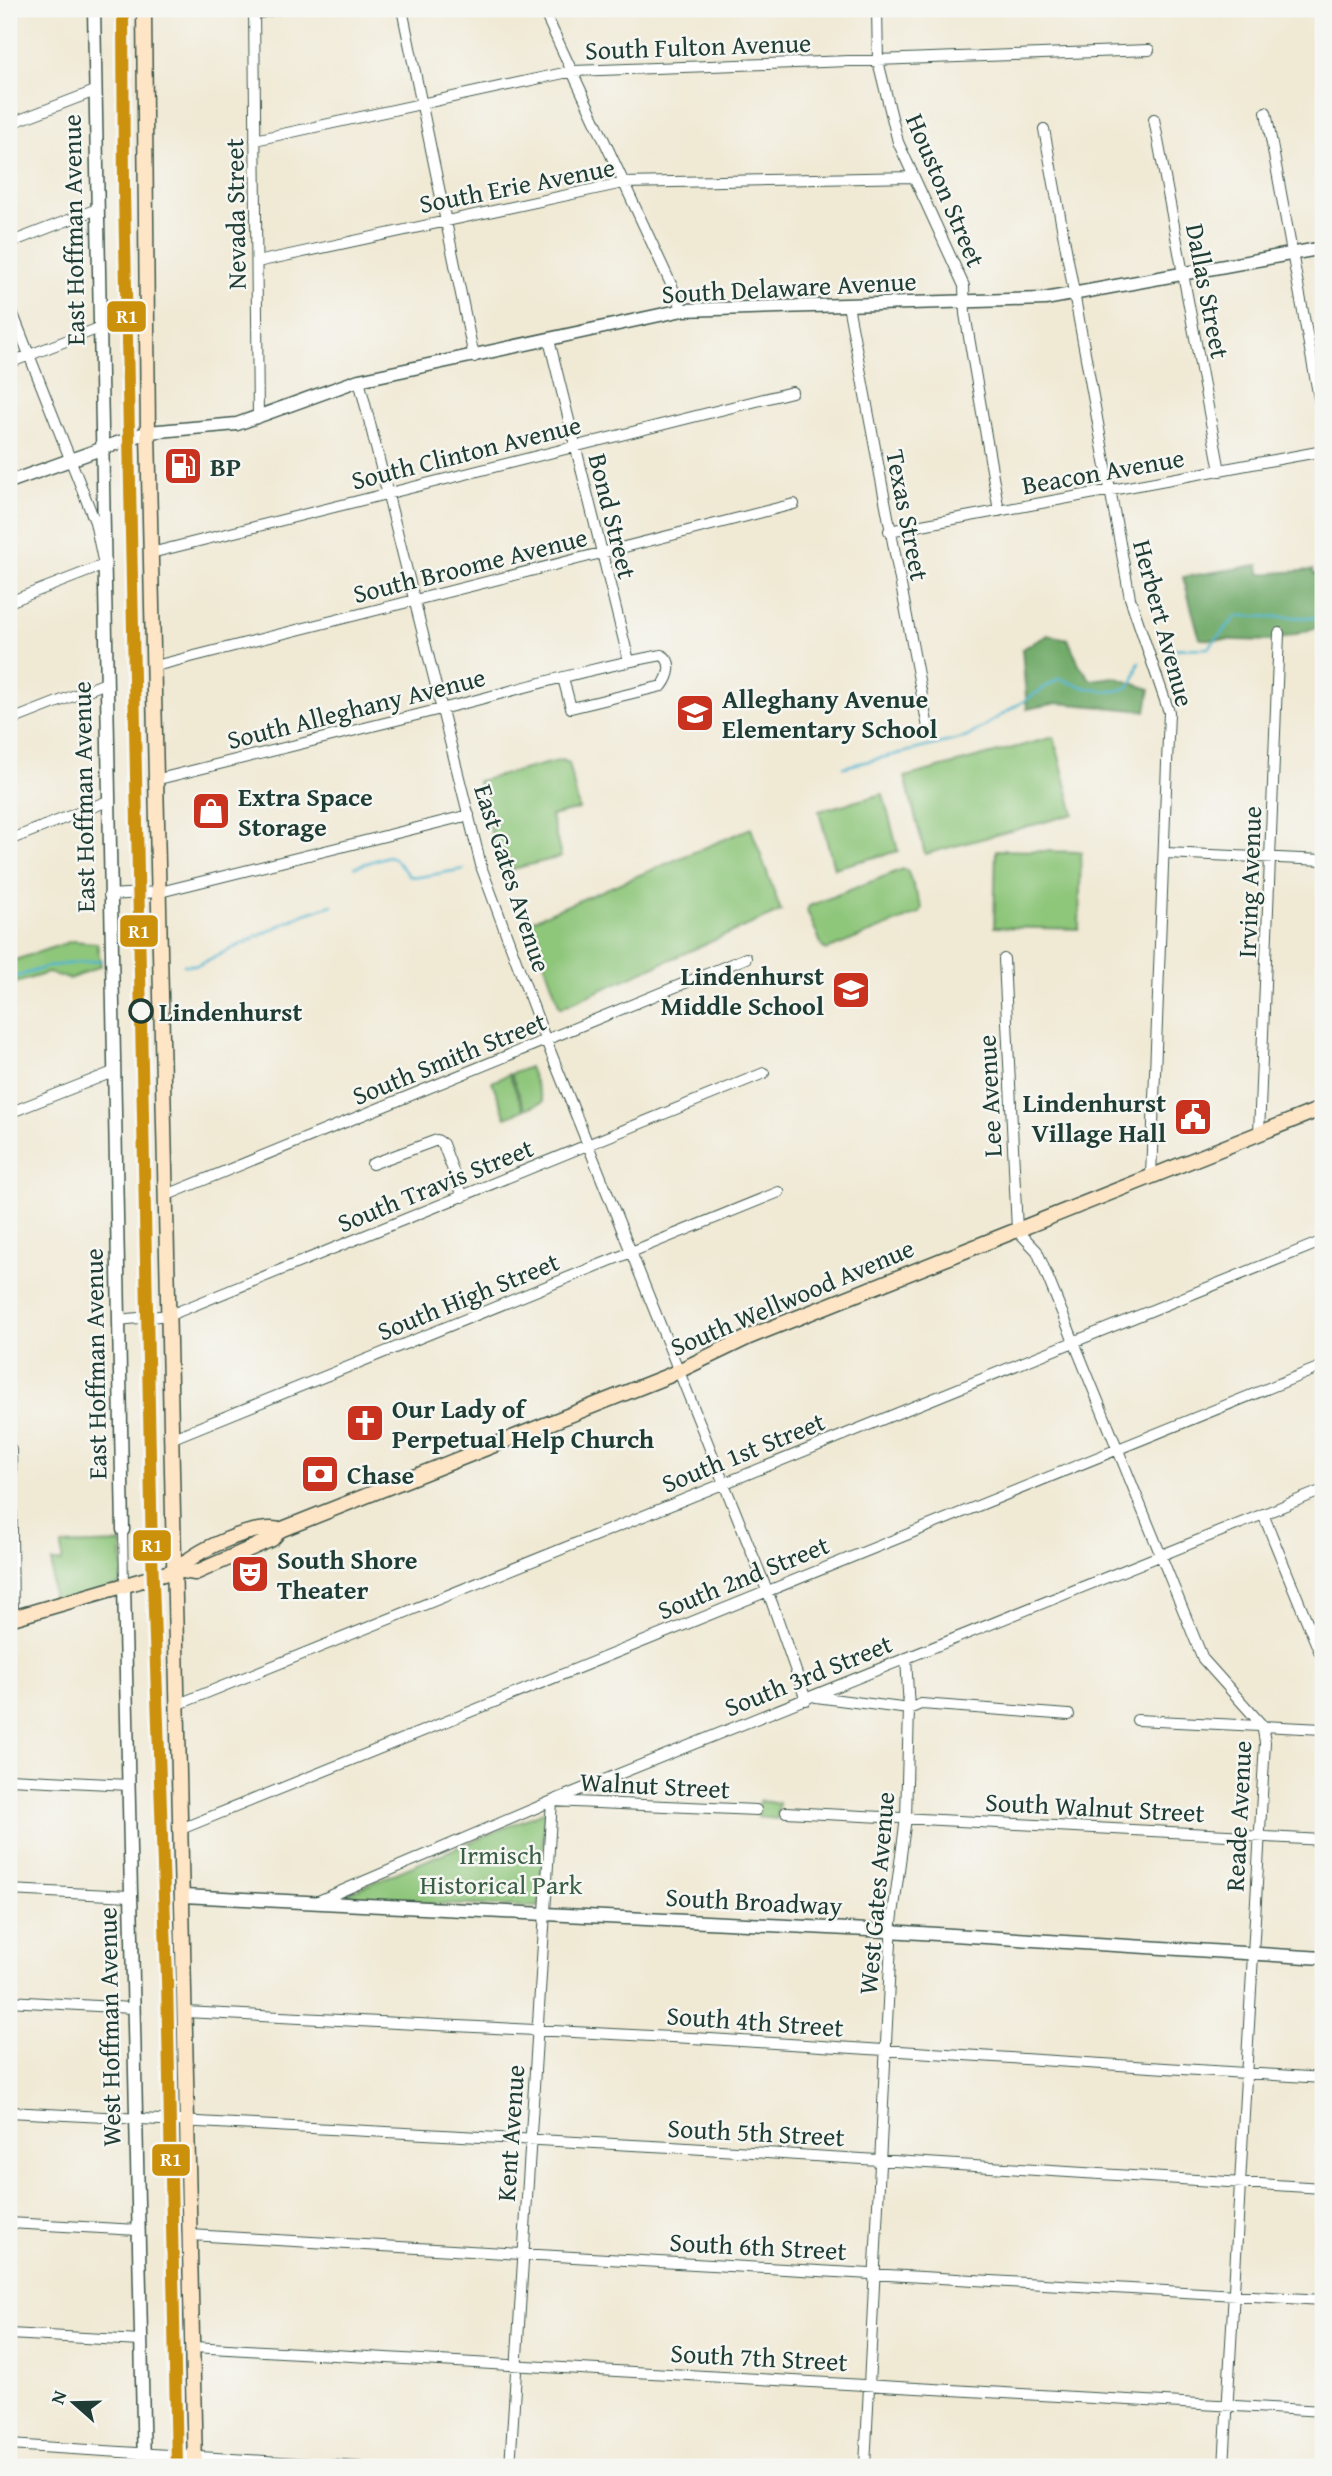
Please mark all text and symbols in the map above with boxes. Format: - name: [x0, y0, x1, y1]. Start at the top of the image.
- street label: South Fulton Avenue: [584, 23, 812, 69]
- street label: Houston Street: [896, 107, 996, 273]
- street label: East Hoffman Avenue: [51, 114, 95, 346]
- street label: Nevada Street: [214, 138, 256, 290]
- street label: South Erie Avenue: [416, 147, 618, 223]
- street label: Dallas Street: [1176, 220, 1240, 362]
- street label: South Delaware Avenue: [661, 261, 917, 313]
- line badge: R1: [106, 300, 147, 333]
- text: R1: [116, 302, 138, 330]
- street label: South Clinton Avenue: [347, 405, 585, 499]
- street label: Beacon Avenue: [1019, 438, 1187, 504]
- fuel station icon: BP: [162, 445, 204, 487]
- street label: Texas Street: [876, 446, 940, 584]
- place label: BP: [210, 447, 241, 486]
- street label: Bond Street: [579, 449, 647, 583]
- street label: South Broome Avenue: [349, 517, 591, 613]
- street label: Herbert Avenue: [1123, 535, 1205, 711]
- street label: South Alleghany Avenue: [223, 657, 489, 759]
- place label: Alleghany Avenue Elementary School: [722, 679, 938, 748]
- street label: East Hoffman Avenue: [61, 681, 105, 913]
- school or university icon: Alleghany Avenue Elementary School: [674, 692, 716, 734]
- place label: Extra Space Storage: [238, 777, 373, 846]
- street label: East Gates Avenue: [464, 779, 562, 977]
- shop icon: Extra Space Storage: [190, 790, 232, 832]
- street label: Irving Avenue: [1227, 805, 1271, 959]
- line badge: R1: [119, 914, 159, 948]
- text: R1: [128, 917, 150, 945]
- place label: Lindenhurst Middle School: [661, 956, 824, 1025]
- school or university icon: Lindenhurst Middle School: [830, 969, 872, 1011]
- place label: Lindenhurst: [159, 992, 302, 1031]
- marker: Lindenhurst: [129, 999, 153, 1023]
- street label: South Smith Street: [346, 1001, 552, 1115]
- street label: Lee Avenue: [966, 1034, 1012, 1158]
- place label: Lindenhurst Village Hall: [1023, 1083, 1166, 1152]
- public building icon: Lindenhurst Village Hall: [1172, 1096, 1214, 1138]
- street label: South Travis Street: [331, 1128, 539, 1242]
- street label: South Wellwood Avenue: [664, 1228, 920, 1366]
- street label: South High Street: [371, 1242, 565, 1350]
- street label: East Hoffman Avenue: [73, 1248, 117, 1480]
- place label: Our Lady of Perpetual Help Church: [392, 1389, 655, 1458]
- church icon: Our Lady of Perpetual Help Church: [344, 1402, 386, 1444]
- street label: South 1st Street: [655, 1402, 831, 1502]
- bank icon: Chase: [299, 1453, 341, 1495]
- place label: Chase: [347, 1455, 415, 1494]
- street label: South 2nd Street: [651, 1525, 835, 1629]
- line badge: R1: [132, 1529, 172, 1562]
- text: R1: [141, 1531, 163, 1559]
- place label: South Shore Theater: [277, 1540, 418, 1609]
- theatre icon: South Shore Theater: [229, 1553, 271, 1595]
- street label: South 3rd Street: [718, 1624, 898, 1726]
- street label: Reade Avenue: [1215, 1740, 1261, 1892]
- street label: Walnut Street: [579, 1762, 731, 1808]
- street label: South Walnut Street: [984, 1782, 1206, 1832]
- street label: West Gates Avenue: [848, 1790, 904, 1996]
- park label: Irmisch Historical Park: [420, 1835, 583, 1904]
- street label: South Broadway: [664, 1877, 844, 1925]
- street label: West Hoffman Avenue: [87, 1907, 131, 2147]
- street label: South 4th Street: [665, 1995, 845, 2047]
- street label: Kent Avenue: [486, 2063, 534, 2203]
- street label: South 5th Street: [666, 2108, 846, 2156]
- line badge: R1: [151, 2143, 191, 2177]
- text: R1: [160, 2145, 182, 2173]
- street label: South 6th Street: [668, 2222, 848, 2270]
- street label: South 7th Street: [669, 2333, 849, 2381]
- north arrow: [38, 2368, 108, 2438]
- text: N: [43, 2386, 73, 2408]

